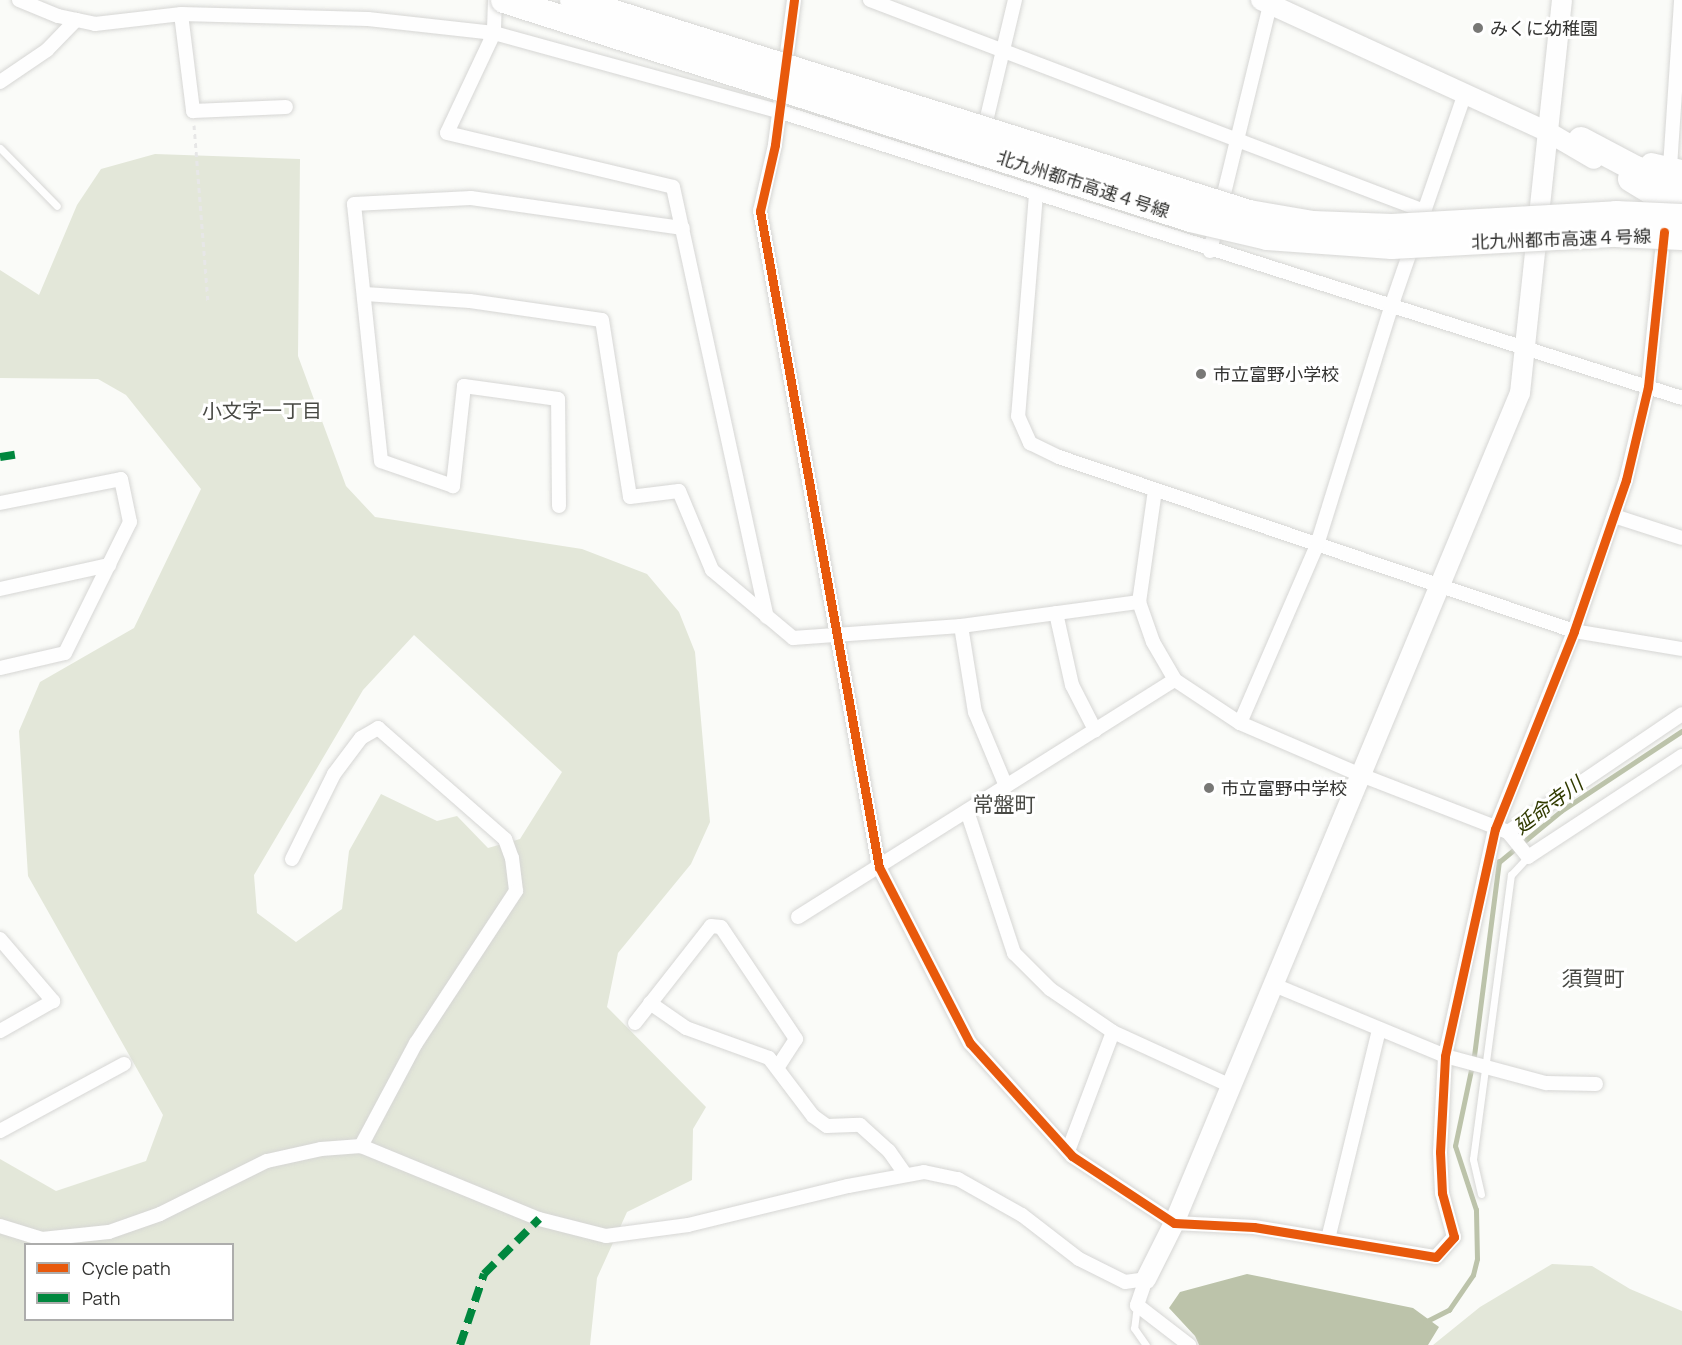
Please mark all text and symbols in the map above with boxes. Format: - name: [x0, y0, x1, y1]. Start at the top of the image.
- place label: みくに幼稚園: [1490, 17, 1598, 39]
- marker: みくに幼稚園: [1471, 21, 1485, 35]
- street label: 北九州都市高速４号線: [994, 146, 1172, 222]
- street label: 北九州都市高速４号線: [1471, 225, 1651, 253]
- place label: 市立富野小学校: [1213, 363, 1339, 385]
- marker: 市立富野小学校: [1194, 367, 1208, 381]
- district label: 小文字一丁目: [202, 398, 322, 422]
- water label: 延命寺川: [1509, 771, 1587, 839]
- place label: 市立富野中学校: [1221, 777, 1347, 799]
- marker: 市立富野中学校: [1202, 781, 1216, 795]
- district label: 常盤町: [973, 791, 1035, 817]
- district label: 須賀町: [1562, 965, 1624, 991]
- legend: [24, 1243, 234, 1321]
- text: Cycle path: [82, 1256, 171, 1280]
- text: Path: [82, 1286, 120, 1310]

